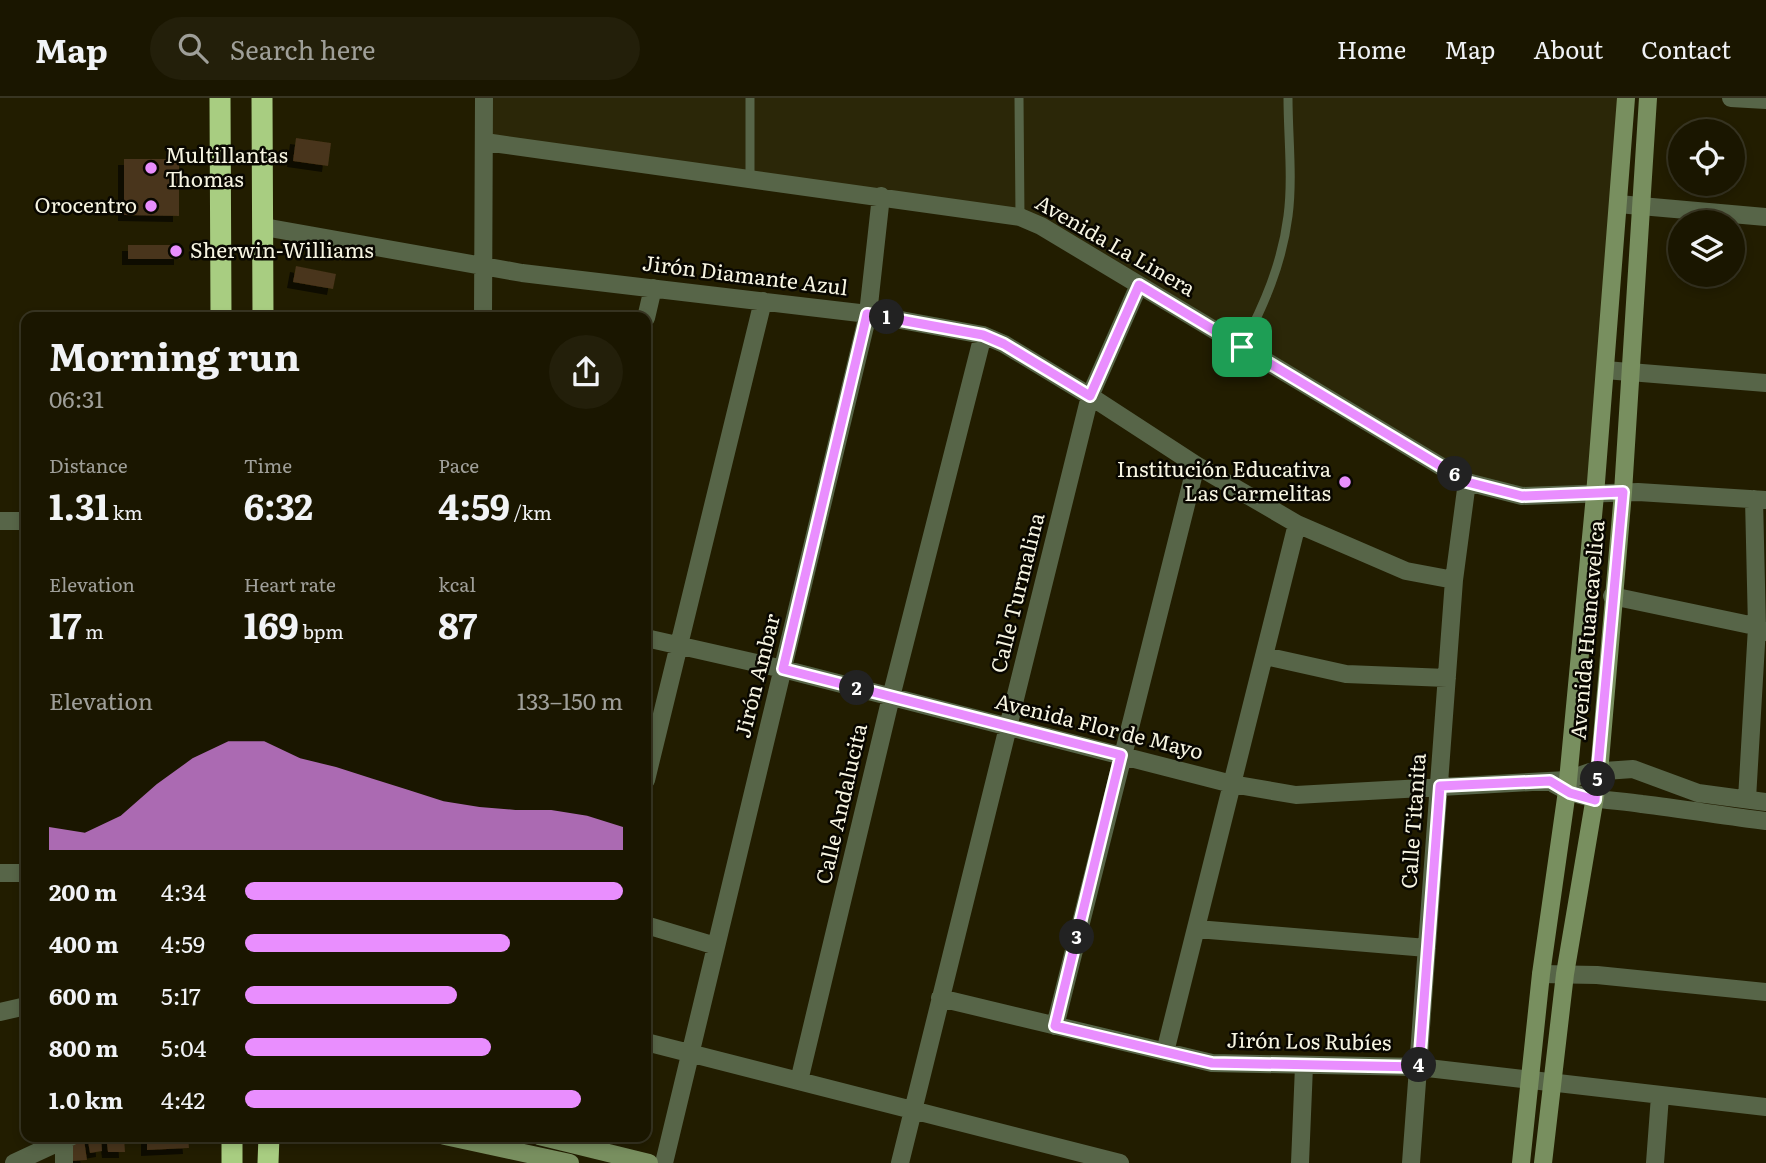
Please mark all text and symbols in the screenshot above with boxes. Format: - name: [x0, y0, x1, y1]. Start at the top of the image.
- search box: [150, 17, 640, 80]
- text: Map: [35, 24, 108, 73]
- icon: search: [174, 29, 212, 67]
- text: Search here: [230, 29, 376, 68]
- text: Home: [1337, 31, 1406, 66]
- text: Map: [1444, 31, 1495, 66]
- text: About: [1533, 31, 1603, 66]
- text: Contact: [1641, 31, 1731, 66]
- map controls: [1668, 119, 1745, 287]
- button: locate: [1668, 119, 1745, 196]
- place label: Multillantas Thomas: [165, 138, 288, 193]
- marker: Multillantas Thomas: [143, 160, 159, 176]
- street label: Avenida La Linera: [1030, 185, 1203, 303]
- place label: Orocentro: [35, 188, 137, 219]
- marker: Orocentro: [143, 198, 159, 214]
- button: layers: [1668, 210, 1745, 287]
- place label: Sherwin-Williams: [190, 233, 374, 264]
- marker: Sherwin-Williams: [168, 243, 184, 259]
- street label: Jirón Diamante Azul: [641, 246, 850, 302]
- pin: 1: [870, 300, 904, 334]
- text: 1: [883, 302, 890, 330]
- pin: [1212, 317, 1272, 377]
- text: Morning run: [49, 326, 300, 383]
- icon: arrive: [1223, 328, 1261, 366]
- button: share: [549, 335, 623, 409]
- text: 06:31: [49, 381, 104, 415]
- text: Distance: [49, 451, 128, 479]
- text: Time: [244, 451, 292, 479]
- text: Pace: [438, 451, 479, 479]
- place label: Institución Educativa Las Carmelitas: [1117, 452, 1332, 507]
- pin: 6: [1438, 456, 1472, 492]
- text: 6: [1449, 459, 1460, 487]
- marker: Institución Educativa Las Carmelitas: [1337, 474, 1353, 490]
- text: 1.31: [49, 479, 109, 531]
- text: 6:32: [244, 479, 313, 531]
- text: 4:59: [438, 479, 510, 531]
- text: km: [109, 498, 143, 526]
- text: /km: [510, 498, 552, 526]
- street label: Calle Turmalina: [981, 508, 1051, 676]
- street label: Avenida Huancavelica: [1560, 518, 1611, 741]
- text: Elevation: [49, 570, 135, 598]
- text: Heart rate: [244, 570, 336, 598]
- text: kcal: [438, 570, 476, 598]
- text: 17: [49, 598, 81, 650]
- text: 169: [244, 598, 299, 650]
- text: 87: [438, 598, 477, 650]
- street label: Jirón Ambar: [725, 610, 786, 741]
- text: m: [81, 617, 104, 645]
- text: bpm: [299, 617, 344, 645]
- pin: 2: [840, 670, 874, 706]
- text: 2: [851, 673, 862, 701]
- text: Elevation: [49, 683, 153, 717]
- text: 133–150 m: [517, 683, 623, 717]
- street label: Avenida Flor de Mayo: [992, 684, 1207, 765]
- street label: Calle Andalucita: [806, 719, 873, 887]
- street label: Calle Titanita: [1391, 751, 1432, 890]
- pin: 5: [1580, 762, 1616, 796]
- text: 5: [1592, 764, 1603, 792]
- text: 200 m: [49, 874, 117, 908]
- text: 4:34: [161, 874, 206, 908]
- pin: 3: [1060, 920, 1094, 954]
- text: 3: [1071, 922, 1082, 950]
- text: 400 m: [49, 926, 119, 960]
- text: 4:59: [161, 926, 205, 960]
- text: 600 m: [49, 978, 118, 1012]
- text: 5:17: [161, 978, 201, 1012]
- street label: Jirón Los Rubíes: [1227, 1023, 1392, 1056]
- text: 800 m: [49, 1030, 118, 1064]
- text: 5:04: [161, 1030, 206, 1064]
- pin: 4: [1402, 1048, 1436, 1082]
- text: 4: [1413, 1050, 1424, 1078]
- text: 1.0 km: [49, 1082, 123, 1116]
- text: 4:42: [161, 1082, 205, 1116]

